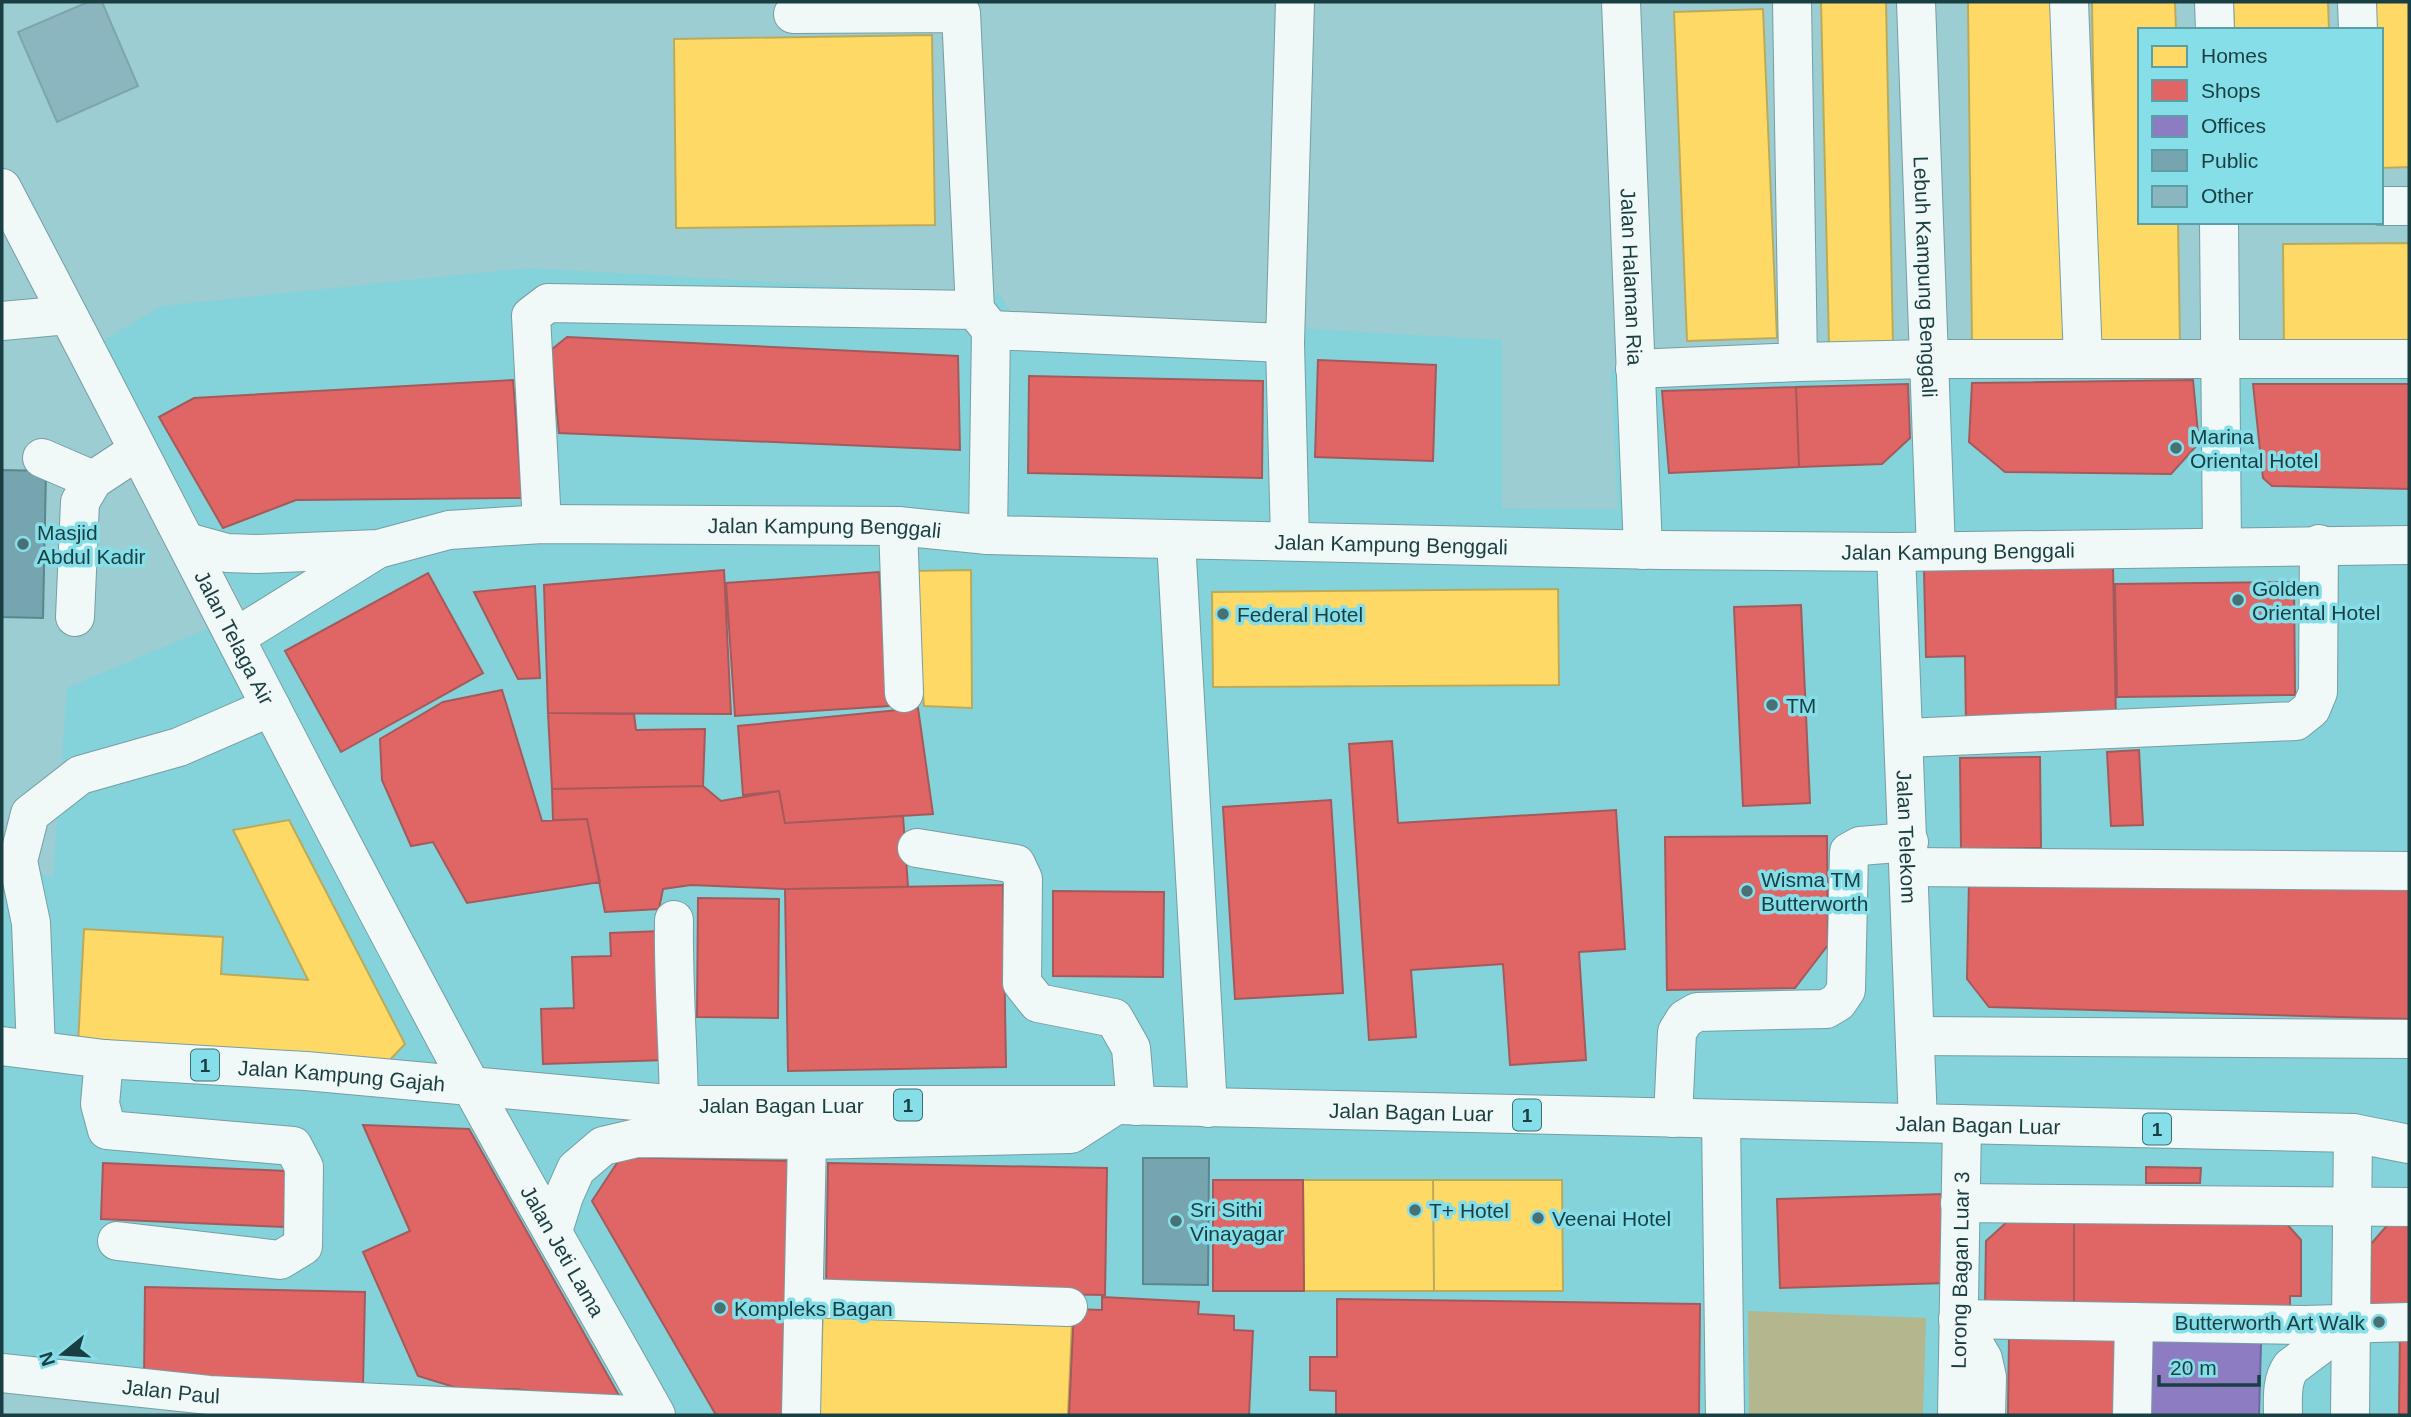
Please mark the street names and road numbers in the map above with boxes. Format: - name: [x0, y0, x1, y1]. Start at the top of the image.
- street label: Lebuh Kampung Benggali: [1910, 156, 1942, 398]
- street label: Jalan Halaman Ria: [1617, 188, 1647, 366]
- street label: Jalan Kampung Benggali: [708, 513, 942, 542]
- street label: Jalan Kampung Benggali: [1274, 530, 1508, 558]
- street label: Jalan Kampung Benggali: [1841, 538, 2075, 564]
- street label: Jalan Telaga Air: [191, 566, 279, 708]
- street label: Jalan Telekom: [1893, 769, 1921, 904]
- road number: 1: [191, 1050, 219, 1080]
- street label: Jalan Kampung Gajah: [237, 1055, 446, 1095]
- road number: 1: [894, 1090, 922, 1120]
- street label: Jalan Bagan Luar: [699, 1094, 864, 1117]
- street label: Jalan Bagan Luar: [1329, 1098, 1494, 1125]
- road number: 1: [1513, 1100, 1541, 1130]
- street label: Jalan Bagan Luar: [1895, 1111, 2061, 1138]
- road number: 1: [2143, 1114, 2171, 1144]
- street label: Lorong Bagan Luar 3: [1946, 1171, 1973, 1369]
- street label: Jalan Jeti Lama: [517, 1181, 610, 1321]
- street label: Jalan Paul: [121, 1374, 220, 1407]

